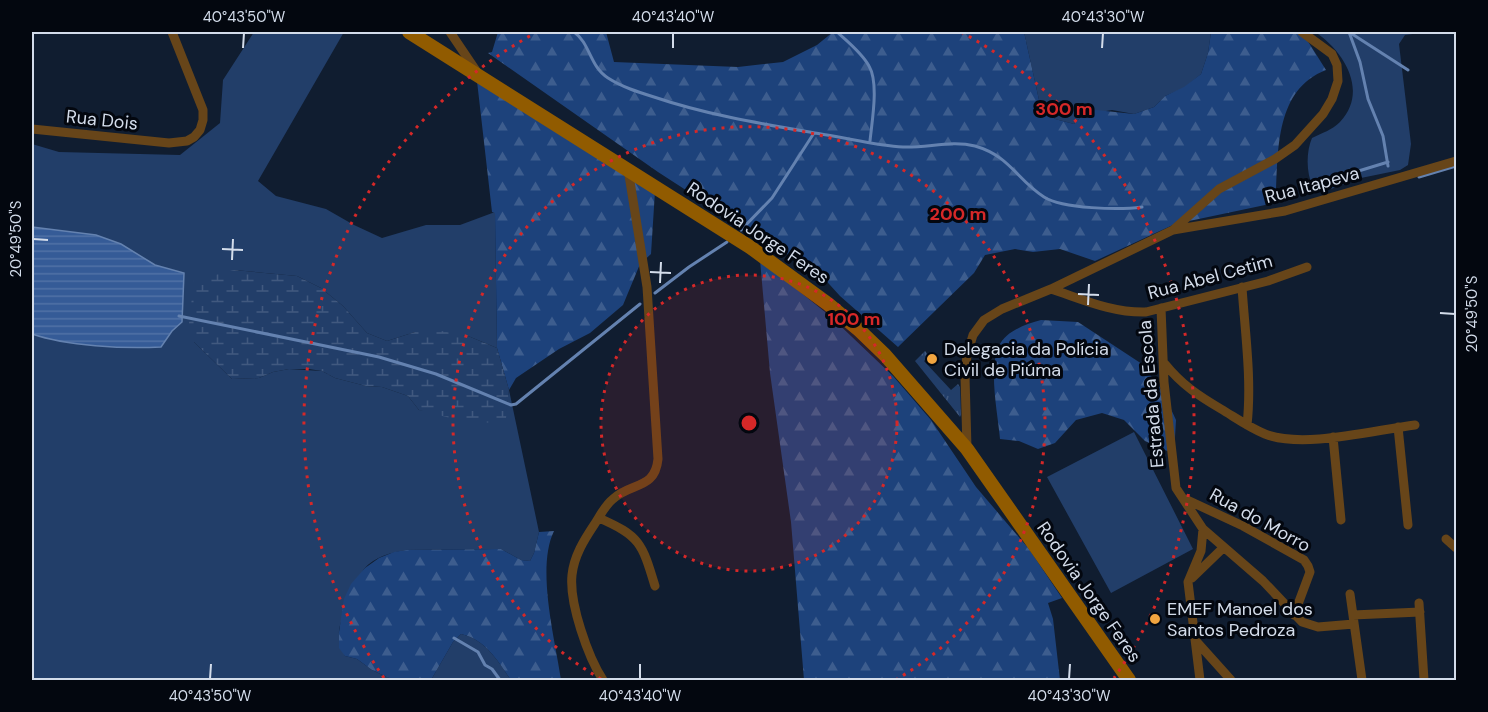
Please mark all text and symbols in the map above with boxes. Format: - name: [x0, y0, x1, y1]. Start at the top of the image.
- text: 40°43'50"W: [203, 7, 286, 27]
- text: 40°43'40"W: [632, 7, 715, 27]
- text: 40°43'30"W: [1062, 7, 1145, 27]
- text: 300 m: [1035, 97, 1093, 121]
- street label: Rua Dois: [65, 104, 139, 136]
- street label: Rua Itapeva: [1262, 161, 1362, 209]
- street label: Rodovia Jorge Feres: [682, 176, 834, 290]
- text: 20°49'50"S: [6, 200, 26, 277]
- text: 200 m: [930, 202, 986, 226]
- street label: Rua Abel Cetim: [1145, 249, 1275, 305]
- text: 20°49'50"S: [1462, 275, 1482, 352]
- text: 100 m: [827, 307, 881, 331]
- street label: Estrada da Escola: [1133, 319, 1169, 469]
- place label: Delegacia da Polícia Civil de Piúma: [944, 337, 1109, 382]
- marker: Delegacia da Polícia Civil de Piúma: [925, 352, 939, 366]
- centre of rings: [739, 413, 759, 433]
- street label: Rua do Morro: [1205, 482, 1315, 558]
- street label: Rodovia Jorge Feres: [1031, 517, 1147, 667]
- place label: EMEF Manoel dos Santos Pedroza: [1167, 597, 1313, 642]
- marker: EMEF Manoel dos Santos Pedroza: [1148, 612, 1162, 626]
- text: 40°43'50"W: [169, 686, 252, 706]
- text: 40°43'40"W: [599, 686, 682, 706]
- text: 40°43'30"W: [1028, 686, 1111, 706]

